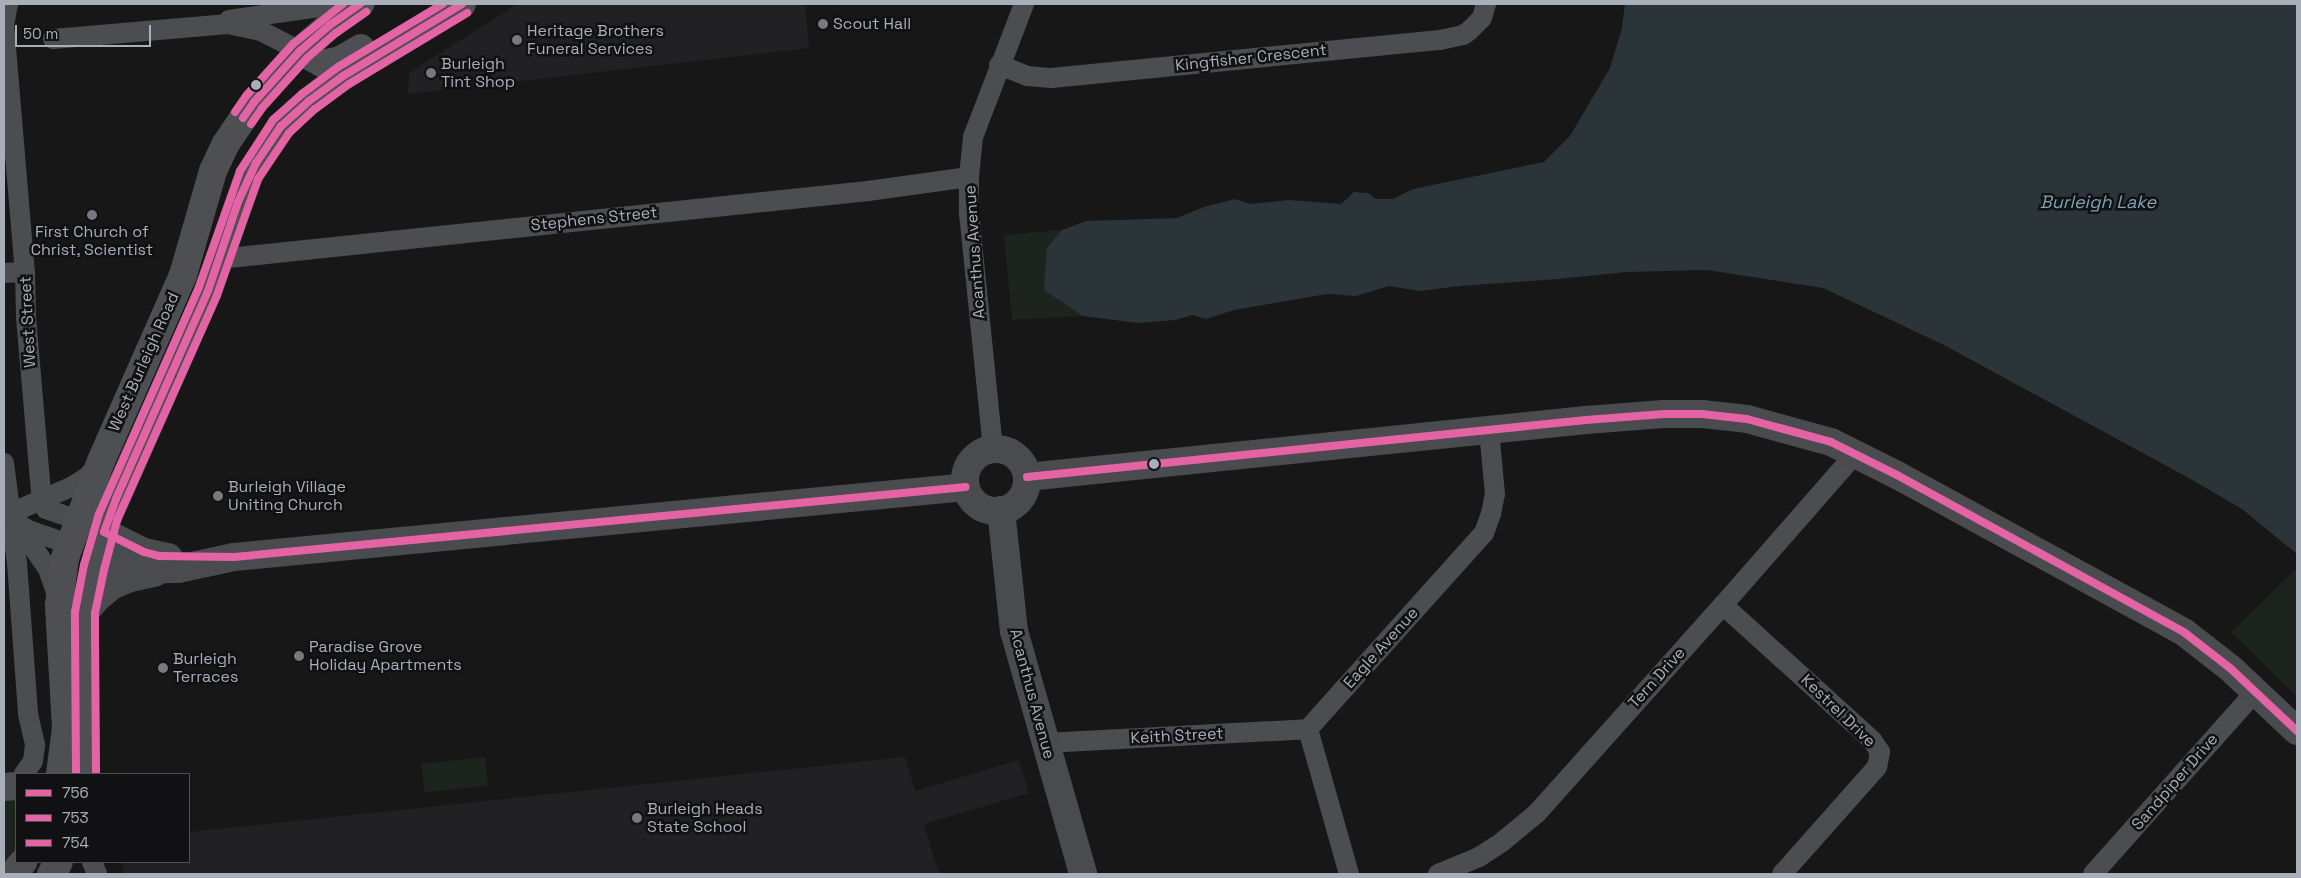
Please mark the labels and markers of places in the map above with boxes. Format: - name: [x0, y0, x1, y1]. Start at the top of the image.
- place label: Scout Hall: [833, 14, 911, 34]
- marker: Scout Hall: [817, 18, 829, 30]
- place label: Heritage Brothers Funeral Services: [527, 21, 664, 59]
- marker: Heritage Brothers Funeral Services: [511, 34, 523, 46]
- place label: Burleigh Tint Shop: [441, 54, 515, 92]
- marker: Burleigh Tint Shop: [425, 67, 437, 79]
- unlabelled marker: [251, 80, 261, 90]
- marker: First Church of Christ, Scientist: [86, 209, 98, 221]
- place label: First Church of Christ, Scientist: [30, 222, 154, 260]
- unlabelled marker: [1149, 459, 1159, 469]
- place label: Burleigh Village Uniting Church: [228, 477, 346, 515]
- marker: Burleigh Village Uniting Church: [212, 490, 224, 502]
- place label: Paradise Grove Holiday Apartments: [309, 637, 462, 675]
- place label: Burleigh Terraces: [173, 649, 239, 687]
- marker: Paradise Grove Holiday Apartments: [293, 650, 305, 662]
- marker: Burleigh Terraces: [157, 662, 169, 674]
- place label: Burleigh Heads State School: [647, 799, 763, 837]
- marker: Burleigh Heads State School: [631, 812, 643, 824]

